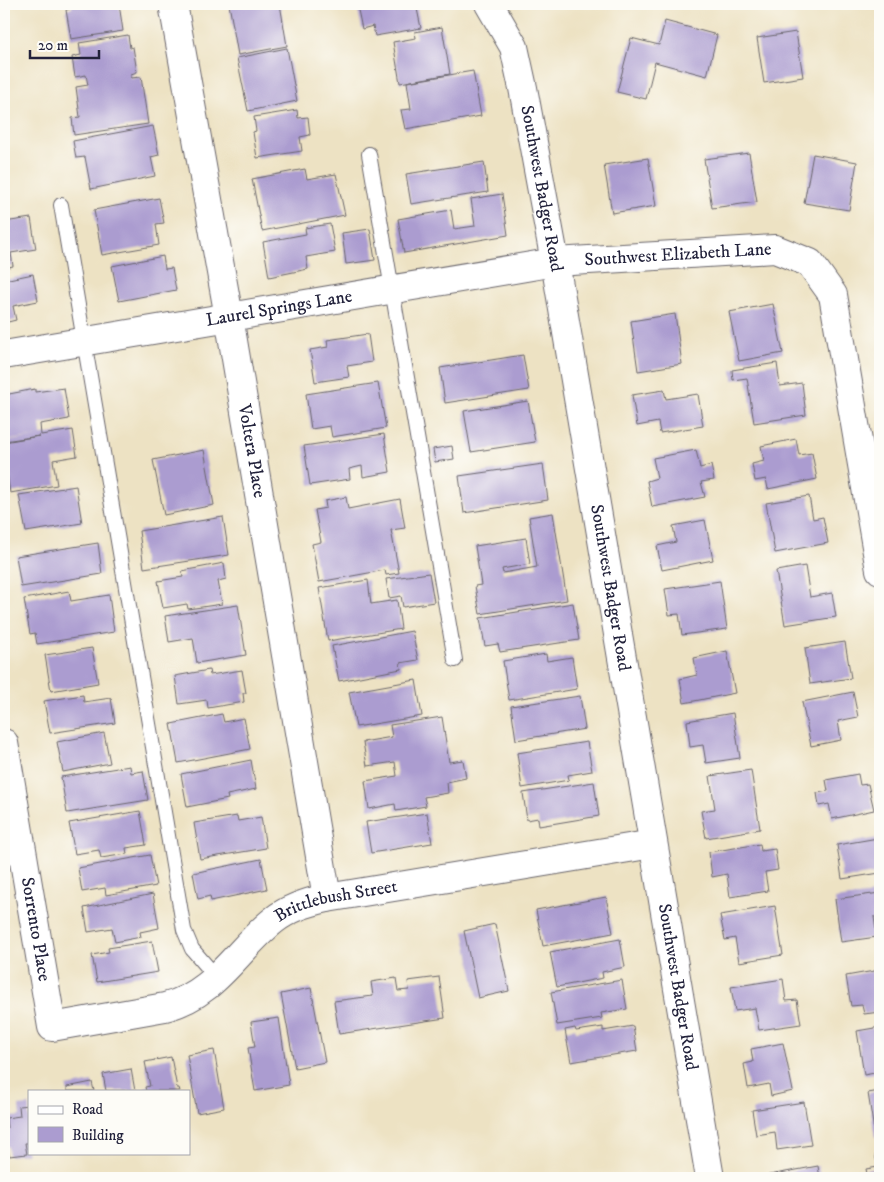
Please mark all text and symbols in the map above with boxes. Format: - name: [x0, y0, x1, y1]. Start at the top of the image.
- scale bar: [30, 28, 99, 60]
- text: 20 m: [38, 36, 68, 55]
- street label: Southwest Badger Road: [515, 104, 567, 273]
- street label: Southwest Elizabeth Lane: [584, 238, 772, 271]
- street label: Laurel Springs Lane: [204, 285, 354, 332]
- street label: Voltera Place: [233, 402, 270, 500]
- street label: Southwest Badger Road: [585, 503, 635, 673]
- street label: Sorrento Place: [16, 876, 55, 983]
- street label: Brittlebush Street: [270, 876, 399, 927]
- street label: Southwest Badger Road: [653, 902, 703, 1072]
- legend: [28, 1090, 190, 1154]
- text: Road: [72, 1100, 104, 1119]
- text: Building: [72, 1126, 124, 1145]

